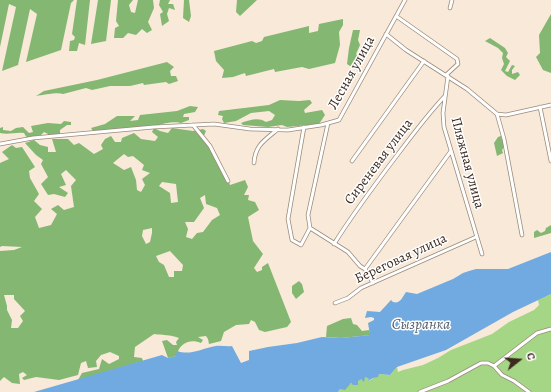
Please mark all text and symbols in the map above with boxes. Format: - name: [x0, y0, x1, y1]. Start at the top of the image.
- street label: Лесная улица: [325, 33, 379, 113]
- street label: Пляжная улица: [447, 115, 487, 211]
- street label: Сиреневая улица: [341, 116, 417, 208]
- street label: Береговая улица: [352, 230, 450, 288]
- water label: Сызранка: [392, 316, 450, 334]
- north arrow: [499, 340, 539, 380]
- text: С: [523, 351, 539, 362]

